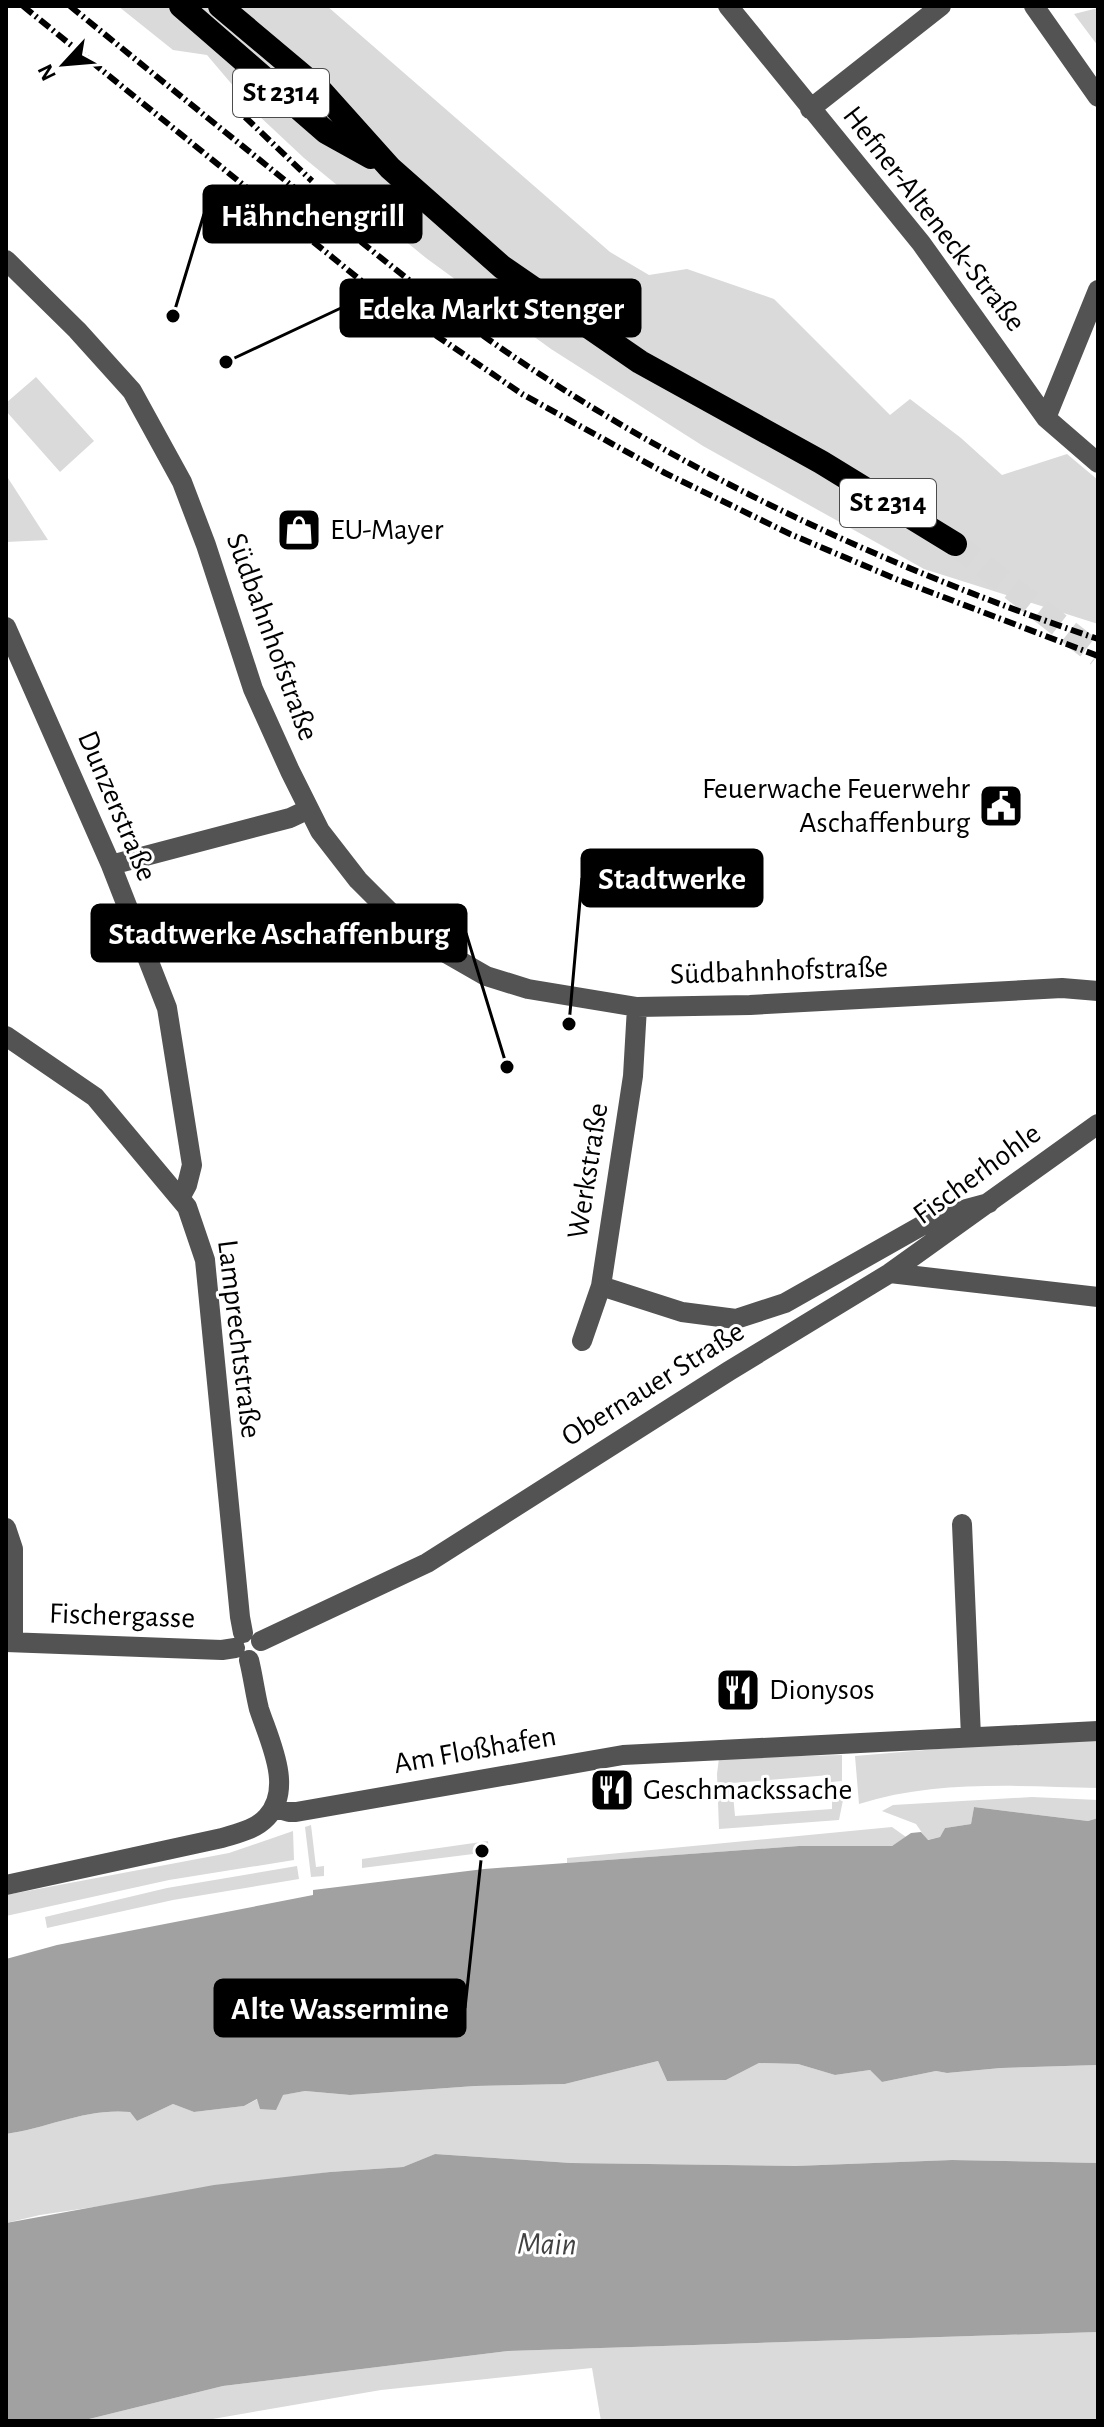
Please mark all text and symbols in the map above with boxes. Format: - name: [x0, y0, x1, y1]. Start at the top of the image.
- north arrow: [24, 24, 104, 104]
- text: N: [34, 61, 60, 84]
- road number: St 2314: [233, 69, 329, 117]
- street label: Hefner-Alteneck-Straße: [837, 101, 1031, 337]
- callout: Hähnchengrill: [204, 186, 421, 242]
- text: Hähnchengrill: [221, 200, 405, 232]
- callout: Edeka Markt Stenger: [341, 280, 640, 336]
- text: Edeka Markt Stenger: [358, 293, 624, 325]
- road number: St 2314: [840, 479, 936, 527]
- shop icon: EU-Mayer: [275, 506, 323, 554]
- place label: EU-Mayer: [330, 515, 444, 545]
- street label: Südbahnhofstraße: [221, 529, 323, 745]
- street label: Dunzerstraße: [72, 727, 162, 885]
- place label: Feuerwache Feuerwehr Aschaffenburg: [702, 774, 970, 838]
- public building icon: Feuerwache Feuerwehr Aschaffenburg: [977, 782, 1025, 830]
- callout: Stadtwerke: [582, 850, 762, 906]
- text: Stadtwerke: [598, 863, 746, 895]
- callout: Stadtwerke Aschaffenburg: [92, 905, 466, 961]
- text: Stadtwerke Aschaffenburg: [108, 918, 451, 950]
- street label: Südbahnhofstraße: [669, 952, 889, 990]
- street label: Werkstraße: [562, 1101, 614, 1241]
- street label: Fischerhohle: [908, 1118, 1046, 1230]
- street label: Lamprechtstraße: [212, 1238, 266, 1440]
- street label: Obernauer Straße: [557, 1316, 749, 1452]
- street label: Fischergasse: [48, 1598, 196, 1634]
- restaurant icon: Dionysos: [714, 1666, 762, 1714]
- place label: Dionysos: [769, 1675, 875, 1705]
- street label: Am Floßhafen: [391, 1721, 559, 1779]
- restaurant icon: Geschmackssache: [588, 1766, 636, 1814]
- place label: Geschmackssache: [643, 1775, 852, 1805]
- callout: Alte Wassermine: [215, 1980, 465, 2036]
- text: Alte Wassermine: [231, 1993, 449, 2025]
- water label: Main: [517, 2227, 577, 2261]

